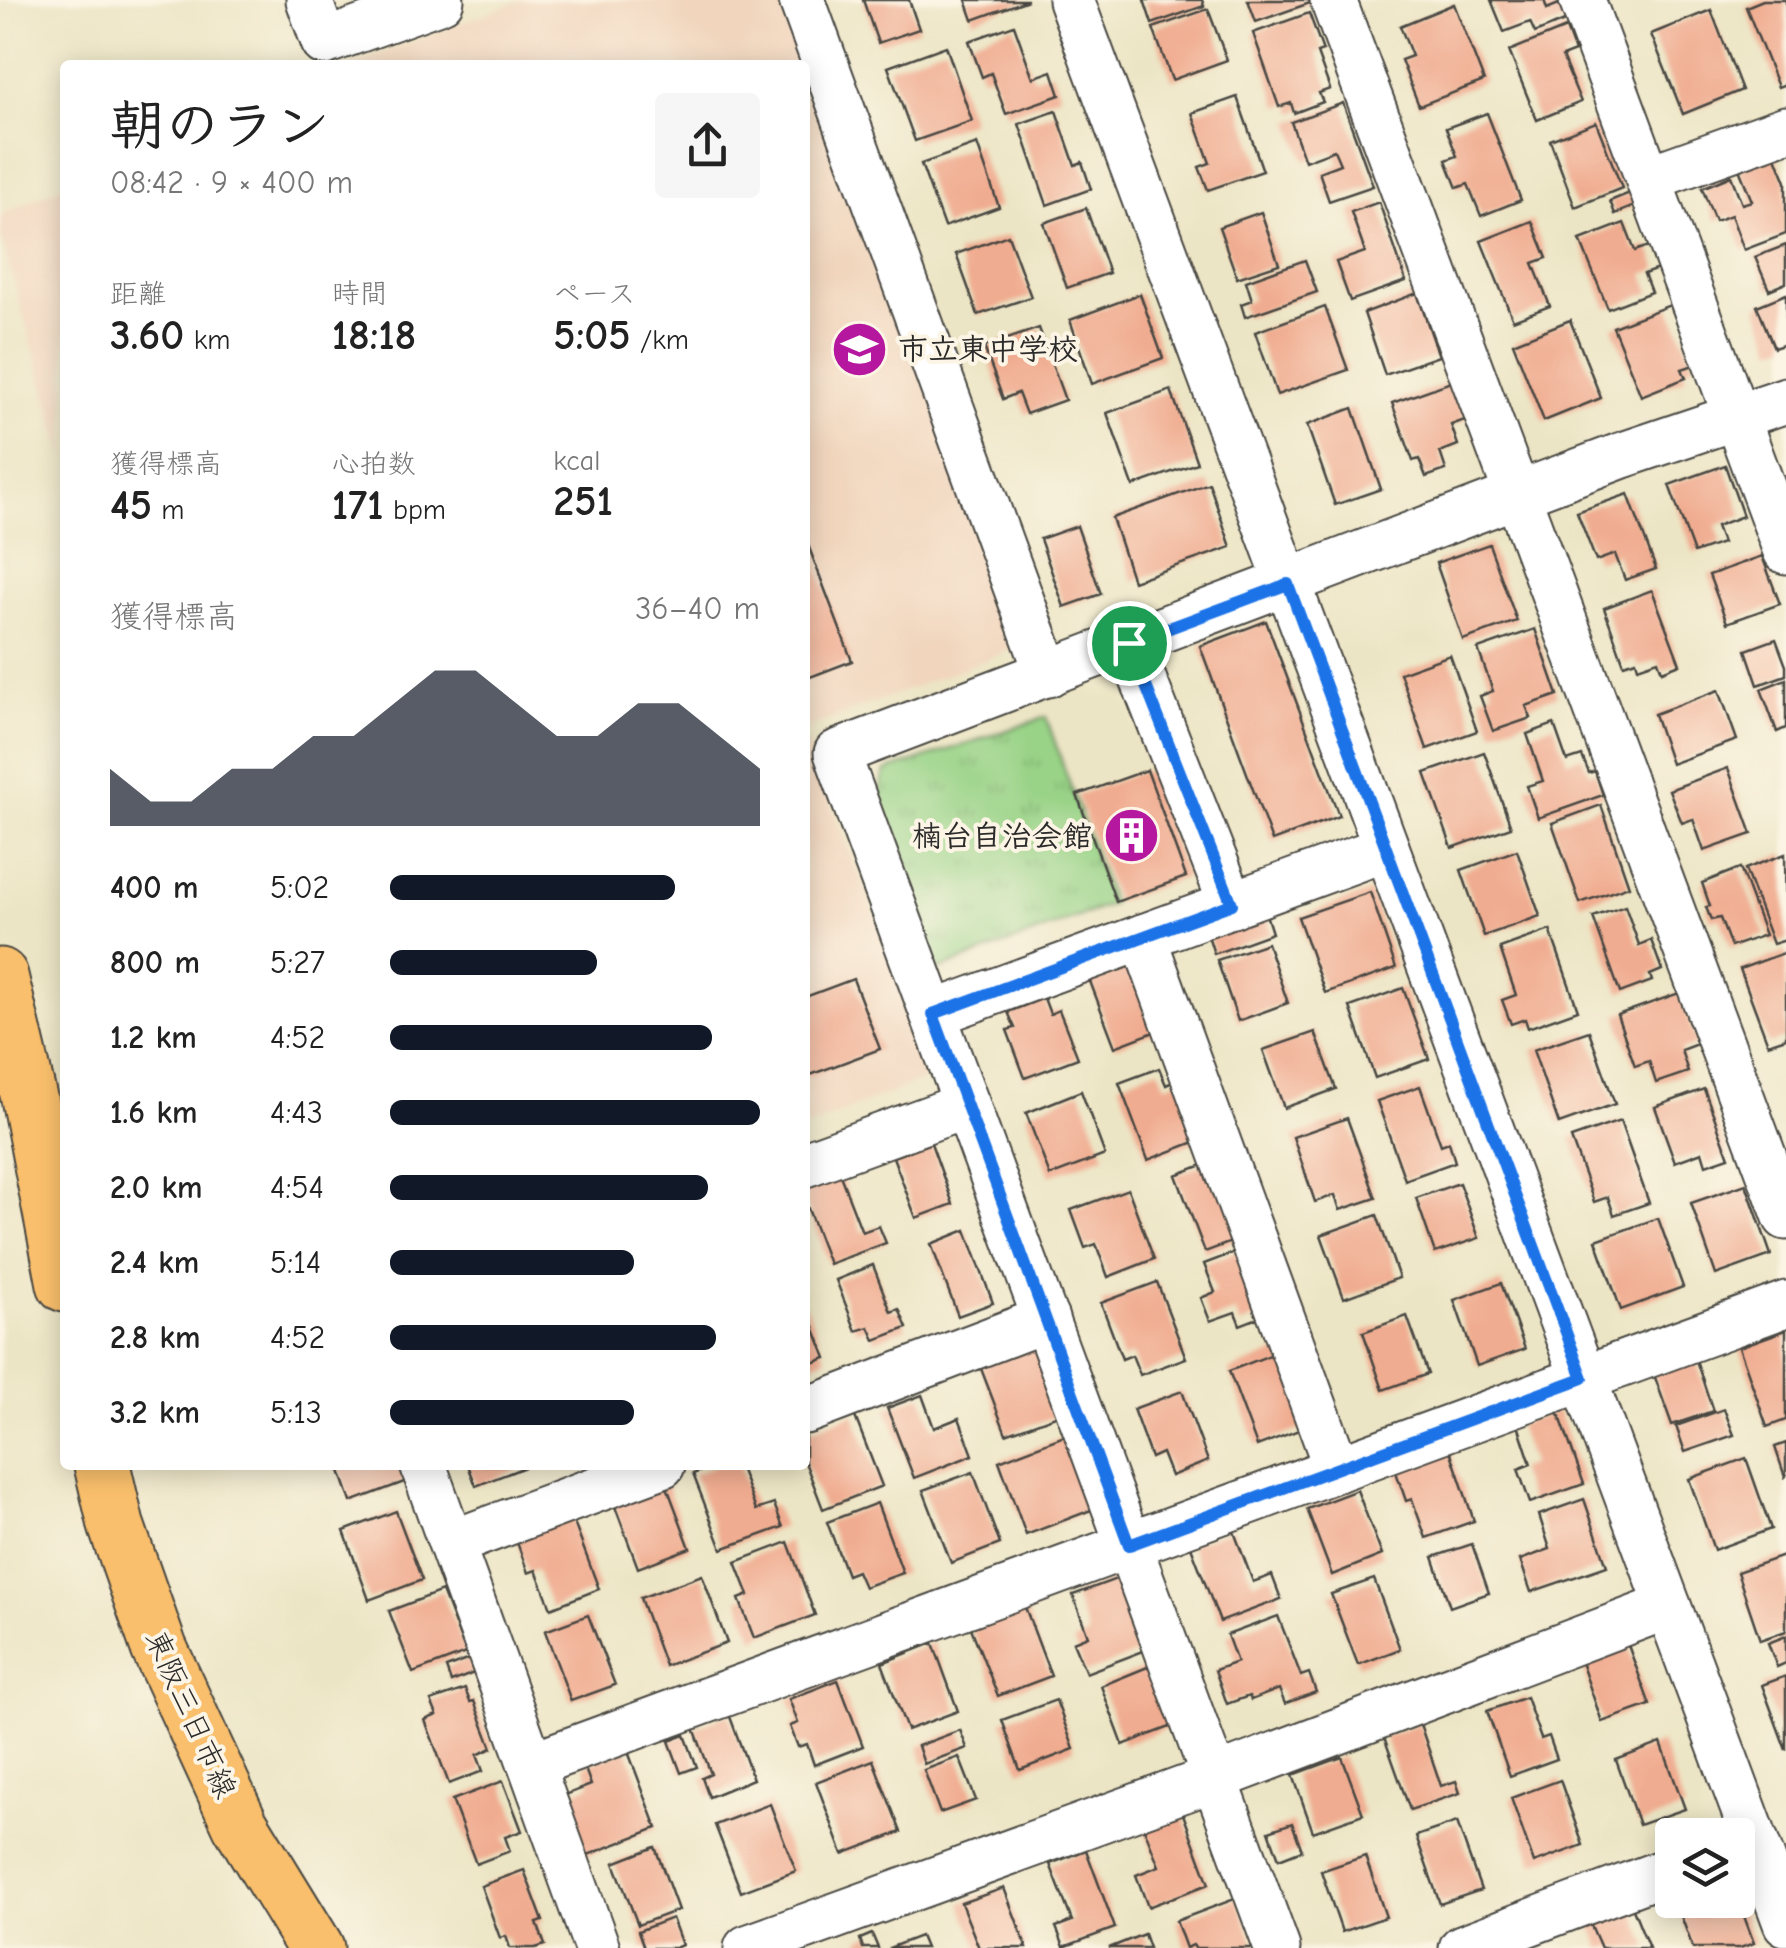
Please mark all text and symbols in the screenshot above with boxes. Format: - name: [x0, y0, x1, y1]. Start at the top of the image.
- button: share: [655, 93, 760, 198]
- text: 朝のラン: [110, 94, 330, 158]
- text: 08:42 · 9 × 400 m: [110, 164, 353, 201]
- text: 距離: [110, 278, 166, 310]
- text: 時間: [332, 278, 388, 310]
- text: ペース: [553, 278, 636, 310]
- text: 3.60: [110, 311, 184, 360]
- text: 18:18: [332, 311, 416, 360]
- text: 5:05: [553, 311, 631, 360]
- school or university icon: 市立東中学校: [829, 319, 889, 379]
- text: km: [184, 324, 230, 356]
- text: /km: [631, 324, 689, 356]
- place label: 市立東中学校: [898, 332, 1078, 367]
- text: kcal: [553, 445, 600, 477]
- text: 獲得標高: [110, 448, 222, 480]
- text: 心拍数: [332, 448, 416, 480]
- text: 251: [553, 477, 613, 526]
- text: 45: [110, 481, 152, 530]
- text: 171: [332, 481, 384, 530]
- text: m: [152, 494, 185, 526]
- text: bpm: [384, 494, 446, 526]
- text: 36–40 m: [635, 590, 760, 627]
- text: 獲得標高: [110, 598, 238, 635]
- pin: [1087, 601, 1172, 686]
- icon: arrive: [1102, 616, 1157, 671]
- building icon: 楠台自治会館: [1101, 806, 1161, 866]
- place label: 楠台自治会館: [912, 819, 1092, 854]
- text: 400 m: [110, 869, 198, 906]
- text: 5:02: [270, 869, 329, 906]
- text: 800 m: [110, 944, 200, 981]
- text: 5:27: [270, 944, 325, 981]
- text: 1.2 km: [110, 1019, 197, 1056]
- text: 4:52: [270, 1019, 325, 1056]
- text: 1.6 km: [110, 1094, 198, 1131]
- text: 4:43: [270, 1094, 323, 1131]
- text: 2.0 km: [110, 1169, 202, 1206]
- text: 4:54: [270, 1169, 324, 1206]
- text: 2.4 km: [110, 1244, 199, 1281]
- text: 5:14: [270, 1244, 321, 1281]
- text: 2.8 km: [110, 1319, 201, 1356]
- text: 4:52: [270, 1319, 325, 1356]
- text: 3.2 km: [110, 1394, 200, 1431]
- text: 5:13: [270, 1394, 322, 1431]
- street label: 東阪三日市線: [138, 1625, 243, 1804]
- map controls: [1655, 1818, 1755, 1918]
- button: layers: [1655, 1818, 1755, 1918]

